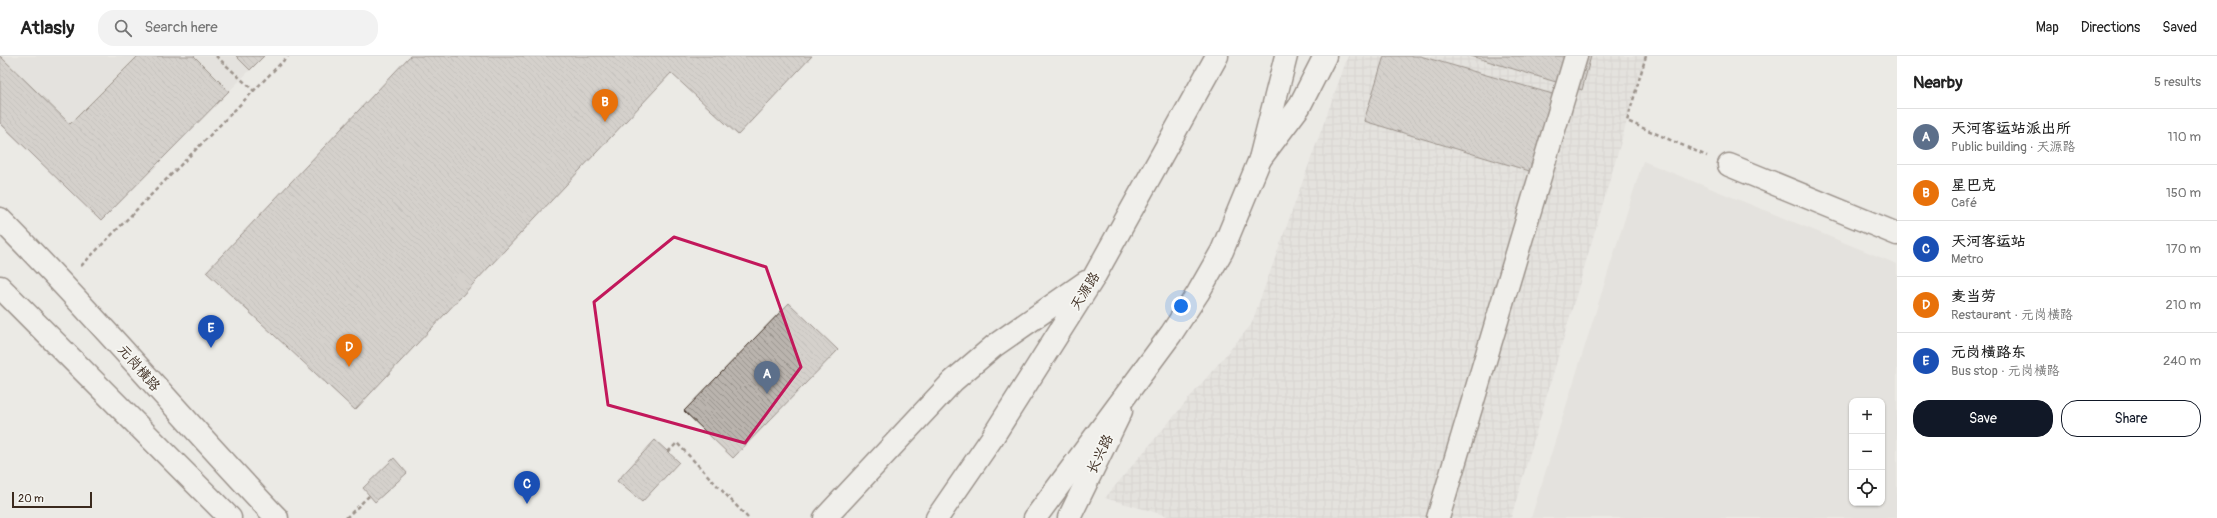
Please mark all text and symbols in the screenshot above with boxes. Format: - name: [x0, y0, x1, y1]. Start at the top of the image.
- search box: [98, 10, 378, 46]
- text: Atlasly: [20, 16, 74, 40]
- icon: search: [112, 17, 134, 39]
- text: Search here: [144, 18, 218, 37]
- text: Map: [2036, 19, 2059, 36]
- text: Directions: [2081, 19, 2140, 36]
- text: Saved: [2162, 19, 2197, 36]
- text: Nearby: [1913, 72, 1962, 93]
- text: 5 results: [2154, 74, 2201, 90]
- pin: B: [592, 89, 618, 122]
- text: 天河客运站派出所: [1951, 119, 2071, 138]
- text: A: [1922, 129, 1930, 145]
- text: 110 m: [2168, 129, 2201, 145]
- text: Public building · 天源路: [1951, 139, 2076, 155]
- text: 星巴克: [1951, 176, 1996, 195]
- text: B: [1922, 185, 1930, 201]
- text: 150 m: [2166, 185, 2201, 201]
- text: Café: [1951, 195, 1977, 211]
- text: 天河客运站: [1951, 232, 2026, 251]
- text: C: [1922, 241, 1930, 257]
- text: 170 m: [2166, 241, 2201, 257]
- text: Metro: [1951, 251, 1983, 267]
- street label: 天源路: [1067, 269, 1103, 313]
- text: 麦当劳: [1951, 287, 1996, 306]
- your location: [1171, 296, 1191, 316]
- text: D: [1922, 297, 1930, 313]
- text: 210 m: [2165, 297, 2201, 313]
- text: Restaurant · 元岗横路: [1951, 307, 2073, 323]
- pin: E: [198, 315, 224, 348]
- pin: D: [336, 334, 362, 367]
- street label: 元岗横路: [114, 341, 164, 395]
- text: 元岗横路东: [1951, 343, 2026, 362]
- text: E: [1923, 353, 1929, 369]
- text: 240 m: [2163, 353, 2201, 369]
- pin: A: [754, 361, 780, 394]
- text: Bus stop · 元岗横路: [1951, 363, 2060, 379]
- map controls: [1849, 398, 1885, 506]
- button: +: [1849, 398, 1885, 434]
- button: Save: [1913, 400, 2053, 437]
- button: Share: [2061, 400, 2201, 437]
- street label: 长兴路: [1083, 431, 1117, 477]
- button: −: [1849, 434, 1885, 470]
- button: locate: [1849, 470, 1885, 506]
- pin: C: [514, 471, 540, 504]
- scale bar: [12, 490, 92, 509]
- text: 20 m: [18, 492, 44, 505]

